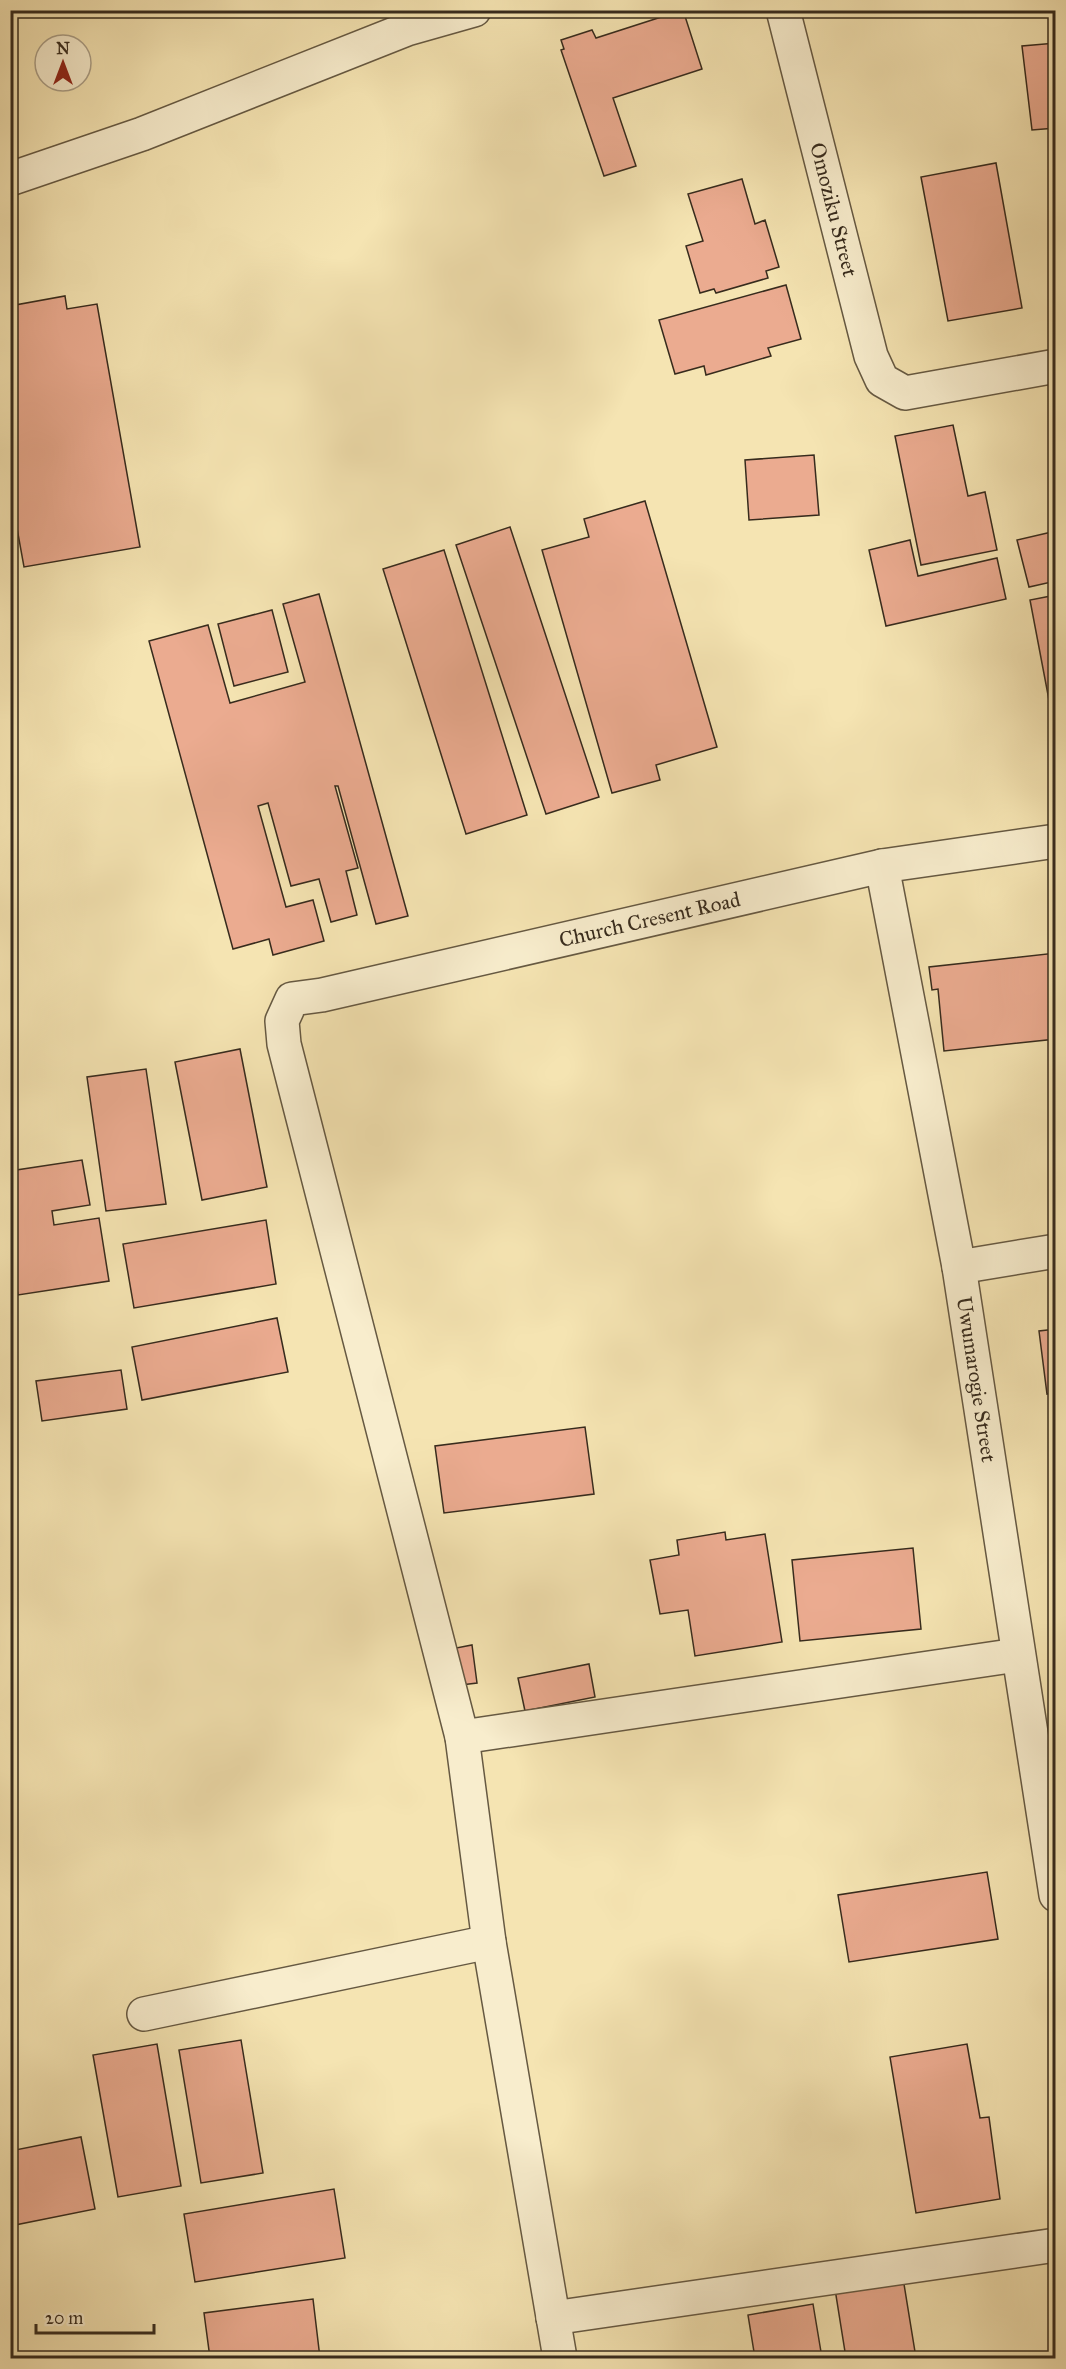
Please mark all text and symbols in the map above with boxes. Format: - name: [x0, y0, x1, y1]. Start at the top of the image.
- north arrow: [33, 33, 93, 93]
- text: N: [56, 39, 70, 58]
- street label: Omoziku Street: [804, 140, 863, 280]
- street label: Church Cresent Road: [556, 886, 743, 953]
- street label: Uwumarogie Street: [951, 1295, 1002, 1465]
- scale bar: [36, 2297, 154, 2335]
- text: 20 m: [45, 2307, 83, 2329]

